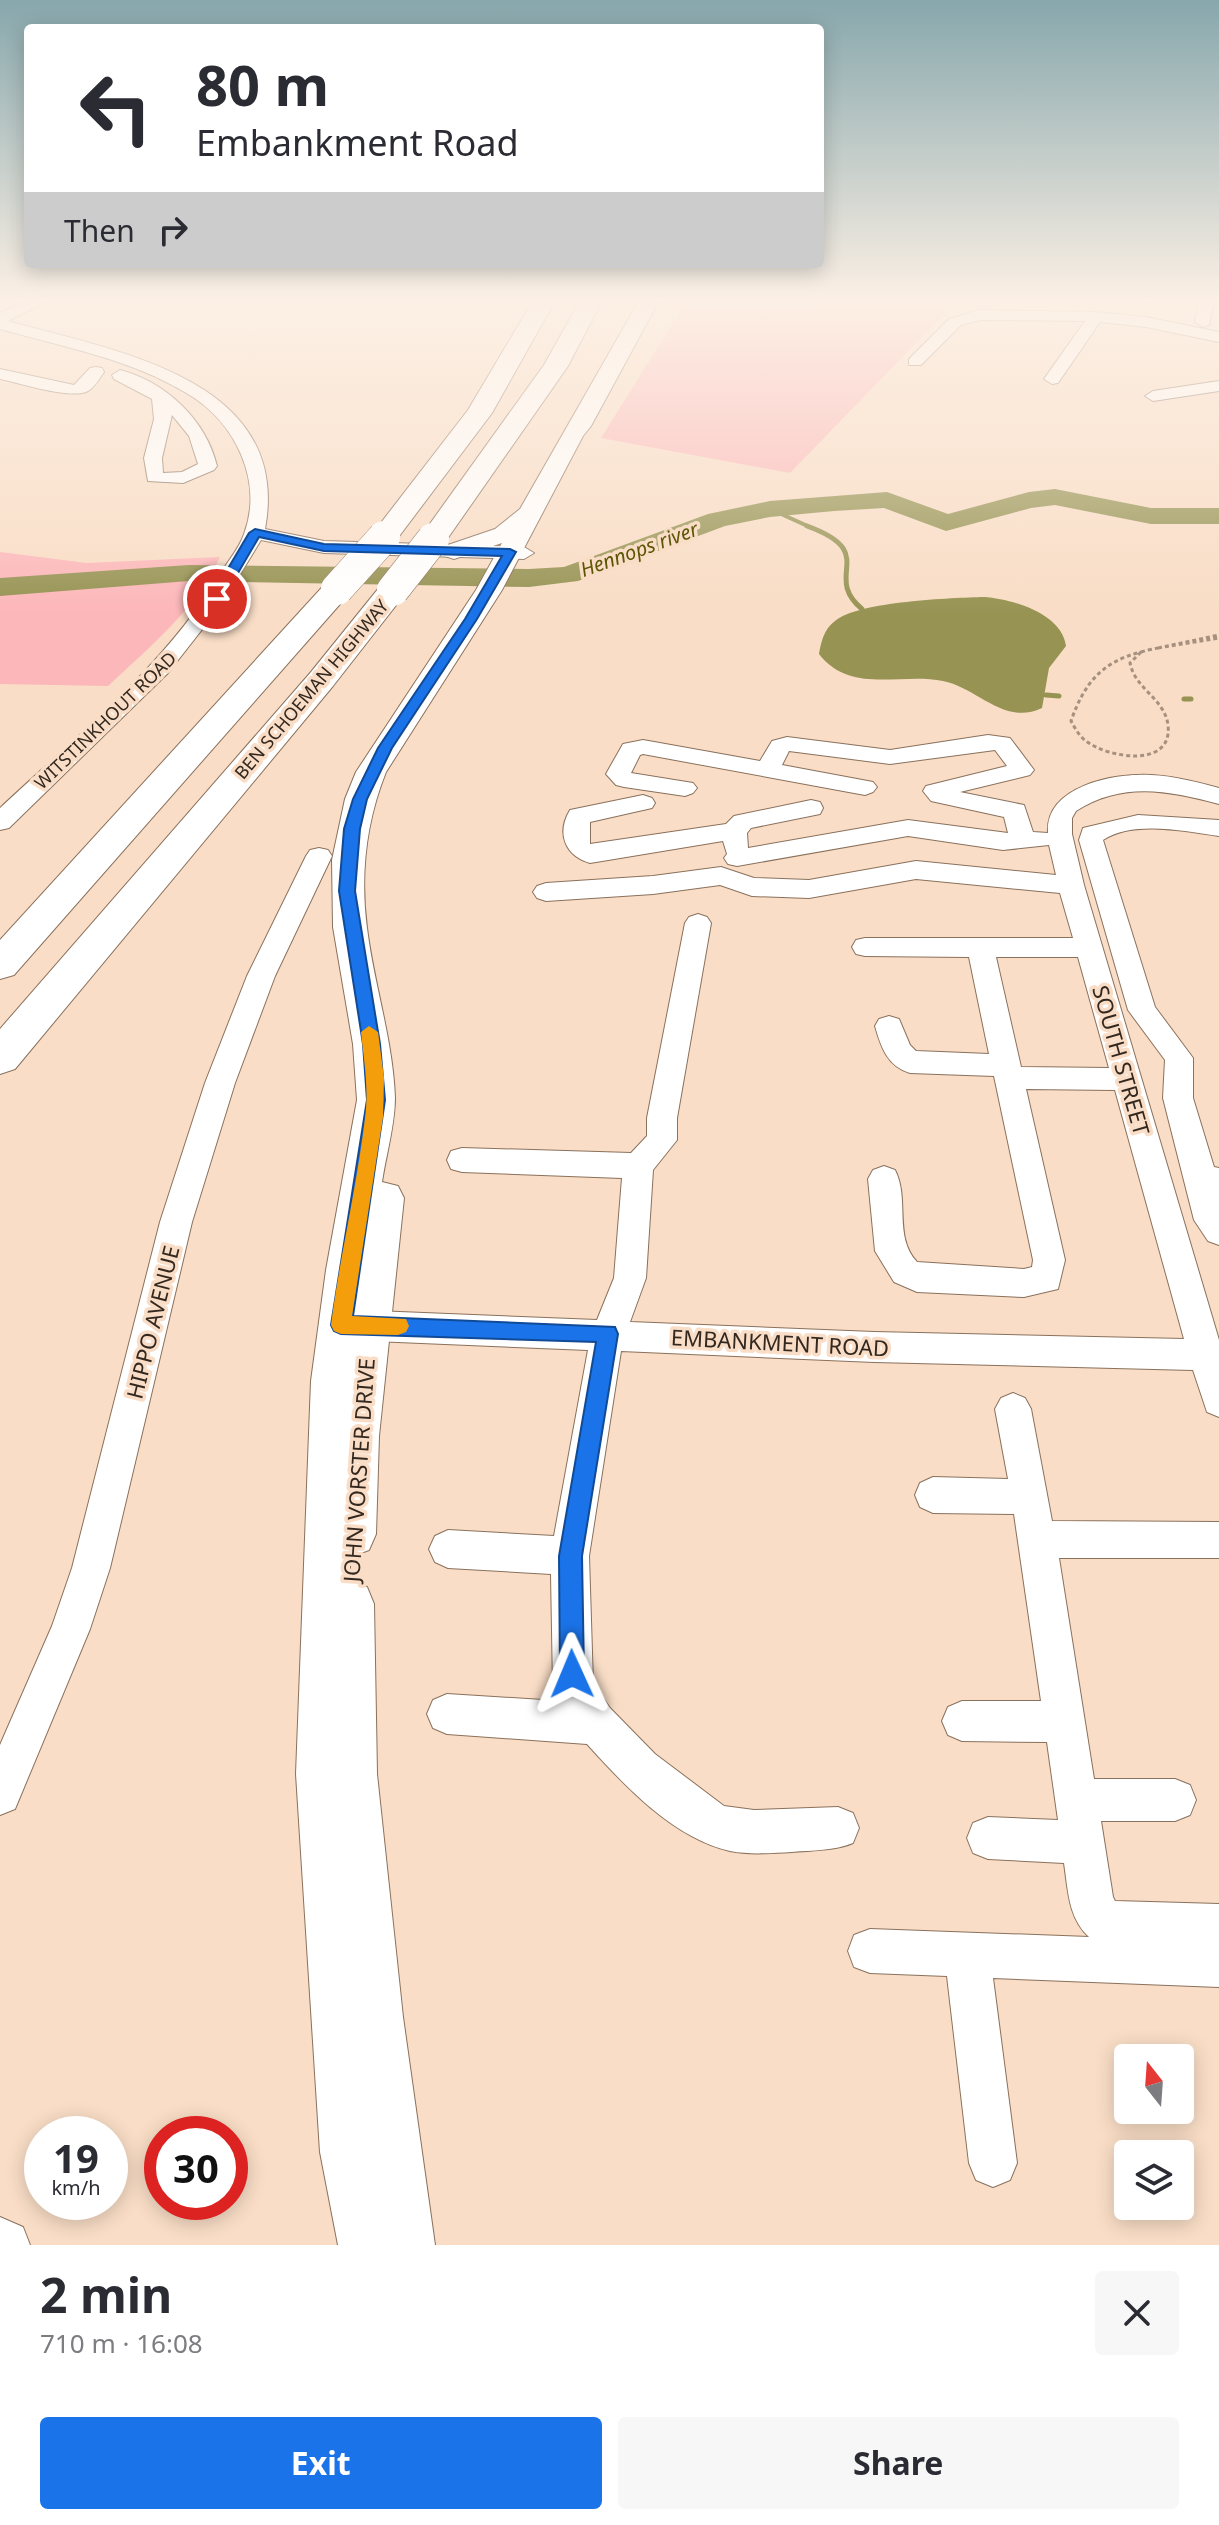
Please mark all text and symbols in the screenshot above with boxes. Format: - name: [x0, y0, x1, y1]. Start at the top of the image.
- text: 80 m: [196, 46, 329, 122]
- icon: left: [64, 56, 168, 160]
- text: Embankment Road: [196, 118, 519, 167]
- icon: right: [151, 208, 195, 252]
- text: Then: [64, 210, 135, 251]
- water label: Hennops river: [576, 515, 703, 583]
- pin: [183, 565, 251, 633]
- icon: arrive: [195, 577, 239, 621]
- street label: BEN SCHOEMAN HIGHWAY: [229, 594, 394, 784]
- street label: WITSTINKHOUT ROAD: [29, 646, 181, 794]
- street label: SOUTH STREET: [1086, 982, 1158, 1138]
- street label: HIPPO AVENUE: [118, 1242, 186, 1402]
- street label: EMBANKMENT ROAD: [670, 1321, 890, 1363]
- street label: JOHN VORSTER DRIVE: [335, 1357, 381, 1585]
- position arrow: [530, 1632, 614, 1716]
- north arrow: [1114, 2044, 1194, 2124]
- map controls: [1114, 2044, 1194, 2220]
- speed limit sign: 30: [144, 2116, 248, 2220]
- text: 19: [53, 2130, 99, 2185]
- button: layers: [1114, 2140, 1194, 2220]
- text: km/h: [51, 2174, 101, 2201]
- text: 2 min: [40, 2262, 172, 2327]
- button: close: [1095, 2271, 1179, 2355]
- text: 710 m · 16:08: [40, 2325, 203, 2361]
- button: Exit: [40, 2417, 602, 2509]
- button: Share: [618, 2417, 1179, 2509]

